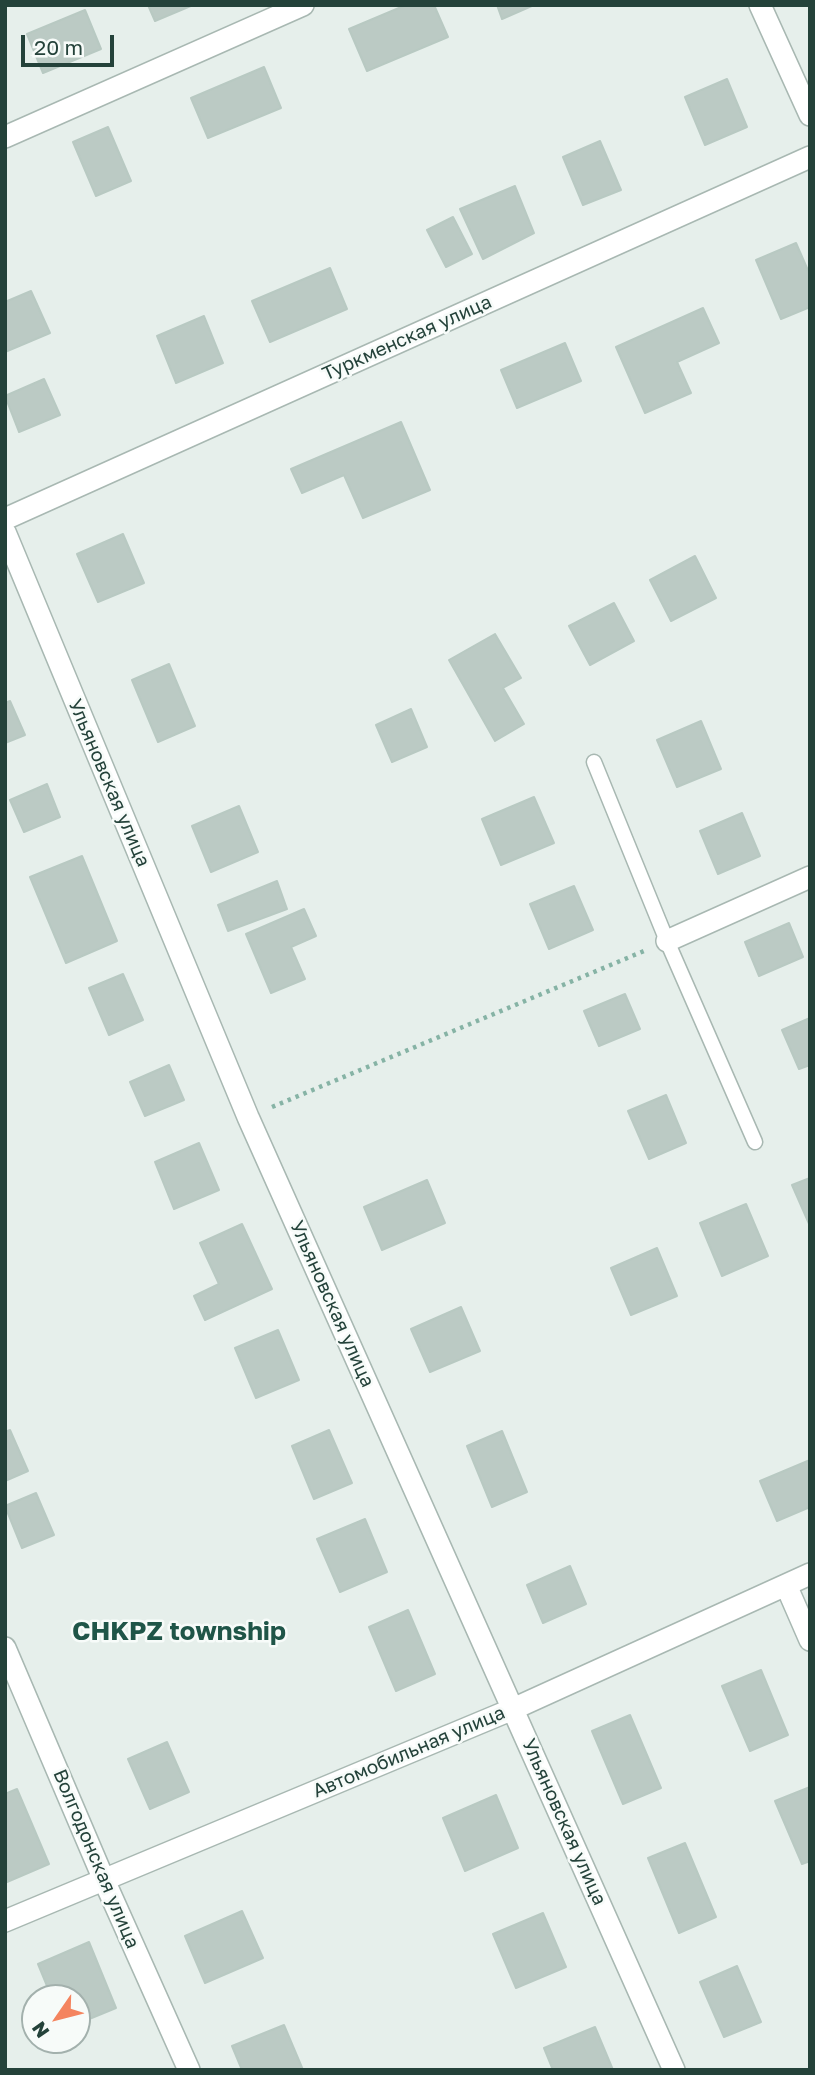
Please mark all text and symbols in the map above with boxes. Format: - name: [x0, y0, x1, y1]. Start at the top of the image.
- scale bar: [24, 21, 117, 65]
- text: 20 m: [34, 34, 83, 60]
- street label: Туркменская улица: [319, 290, 495, 386]
- street label: Ульяновская улица: [63, 696, 155, 870]
- street label: Ульяновская улица: [285, 1217, 379, 1391]
- district label: CHKPZ township: [72, 1616, 286, 1648]
- street label: Автомобильная улица: [310, 1701, 508, 1803]
- street label: Ульяновская улица: [517, 1735, 611, 1909]
- street label: Волгодонская улица: [48, 1766, 144, 1952]
- north arrow: [21, 1984, 91, 2054]
- text: N: [26, 2018, 54, 2043]

